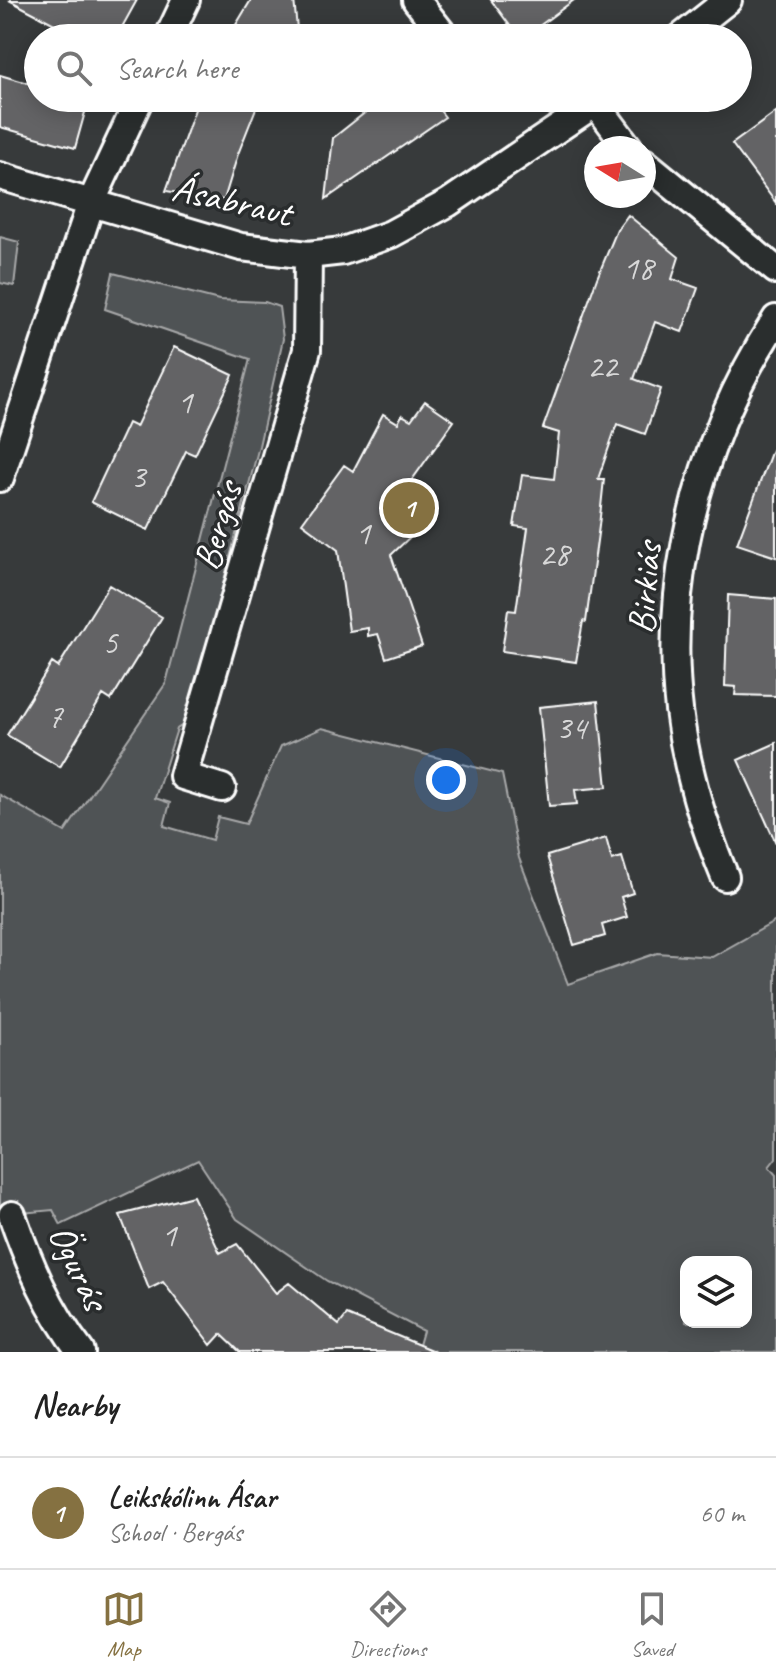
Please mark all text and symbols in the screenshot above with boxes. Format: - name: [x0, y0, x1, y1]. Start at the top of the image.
- search box: [24, 24, 752, 112]
- icon: search: [52, 46, 96, 90]
- text: Search here: [116, 49, 238, 87]
- north arrow: [584, 136, 656, 208]
- street label: Ásabraut: [168, 164, 299, 238]
- house number: 18: [623, 246, 657, 289]
- house number: 22: [587, 344, 620, 387]
- house number: 1: [177, 380, 194, 423]
- house number: 3: [130, 455, 148, 498]
- street label: Bergás: [183, 473, 253, 575]
- pin: 1: [383, 478, 435, 538]
- house number: 1: [355, 511, 372, 554]
- house number: 28: [539, 532, 573, 575]
- street label: Birkiás: [617, 536, 672, 636]
- house number: 5: [102, 621, 119, 664]
- house number: 7: [47, 694, 64, 737]
- house number: 34: [556, 706, 590, 749]
- your location: [426, 760, 466, 800]
- house number: 1: [161, 1213, 178, 1256]
- street label: Ögurás: [38, 1217, 121, 1321]
- map controls: [680, 1256, 752, 1328]
- button: layers: [680, 1256, 752, 1328]
- text: Nearby: [32, 1383, 118, 1426]
- text: Leikskólinn Ásar: [108, 1478, 276, 1516]
- text: 1: [52, 1497, 64, 1530]
- text: 60 m: [700, 1497, 744, 1530]
- text: School · Bergás: [108, 1516, 242, 1549]
- tab: Map: [102, 1587, 146, 1663]
- tab: Directions: [350, 1587, 426, 1663]
- tab: Saved: [630, 1587, 674, 1663]

